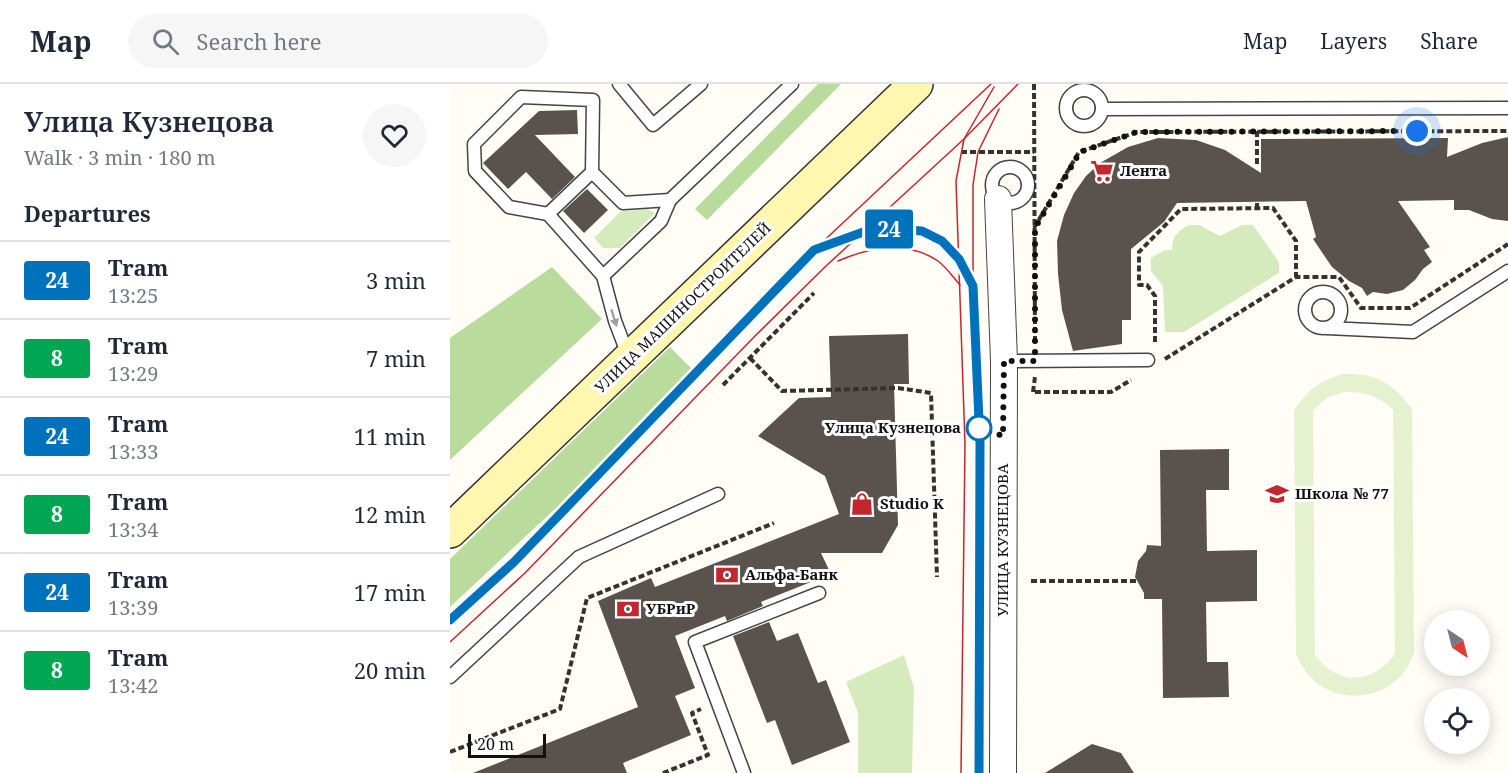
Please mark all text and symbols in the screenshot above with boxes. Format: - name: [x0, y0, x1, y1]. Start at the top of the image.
- search box: [128, 14, 548, 68]
- text: Map: [30, 22, 92, 60]
- icon: search: [149, 25, 182, 58]
- text: Search here: [197, 26, 321, 56]
- text: Map: [1243, 27, 1287, 55]
- text: Layers: [1320, 27, 1387, 55]
- text: Share: [1420, 27, 1478, 55]
- text: Улица Кузнецова: [24, 102, 275, 140]
- button: heart: [363, 104, 426, 167]
- your location: [1402, 116, 1432, 146]
- text: Walk · 3 min · 180 m: [24, 144, 216, 171]
- supermarket icon: Лента: [1089, 158, 1115, 184]
- place label: Лента: [1120, 160, 1167, 180]
- text: Departures: [24, 198, 151, 228]
- line badge: 24: [862, 210, 916, 248]
- text: 24: [877, 215, 901, 243]
- street label: УЛИЦА МАШИНОСТРОИТЕЛЕЙ: [590, 218, 775, 397]
- text: Tram: [108, 252, 168, 282]
- text: 3 min: [366, 265, 426, 295]
- text: 24: [45, 266, 69, 294]
- text: 13:25: [108, 282, 158, 309]
- one-way arrow: [610, 309, 619, 327]
- text: Tram: [108, 330, 168, 360]
- text: 7 min: [366, 343, 426, 373]
- text: 8: [51, 344, 63, 372]
- text: 13:29: [108, 360, 158, 387]
- text: Tram: [108, 408, 168, 438]
- marker: Улица Кузнецова: [966, 415, 992, 441]
- place label: Улица Кузнецова: [825, 417, 961, 437]
- text: 11 min: [354, 421, 426, 451]
- text: 24: [45, 422, 69, 450]
- text: 13:33: [108, 438, 158, 465]
- street label: УЛИЦА КУЗНЕЦОВА: [992, 463, 1012, 617]
- school or university icon: Школа № 77: [1264, 481, 1290, 507]
- place label: Школа № 77: [1295, 483, 1389, 503]
- text: Tram: [108, 486, 168, 516]
- shop icon: Studio K: [849, 491, 875, 517]
- place label: Studio K: [880, 493, 945, 513]
- text: 12 min: [354, 499, 426, 529]
- text: 8: [51, 500, 63, 528]
- text: 13:34: [108, 516, 158, 543]
- bank icon: Альфа-Банк: [714, 562, 740, 588]
- text: Tram: [108, 564, 168, 594]
- place label: Альфа-Банк: [745, 564, 838, 584]
- text: 17 min: [354, 577, 426, 607]
- text: 24: [45, 578, 69, 606]
- text: 13:39: [108, 594, 158, 621]
- bank icon: УБРиР: [615, 596, 641, 622]
- place label: УБРиР: [646, 598, 696, 618]
- north arrow: [1424, 610, 1490, 676]
- map controls: [1424, 610, 1490, 754]
- text: Tram: [108, 642, 168, 672]
- text: 20 min: [354, 655, 426, 685]
- text: 8: [51, 656, 63, 684]
- text: 13:42: [108, 672, 158, 699]
- button: locate: [1424, 688, 1490, 754]
- scale bar: [468, 731, 546, 758]
- text: 20 m: [477, 733, 514, 755]

